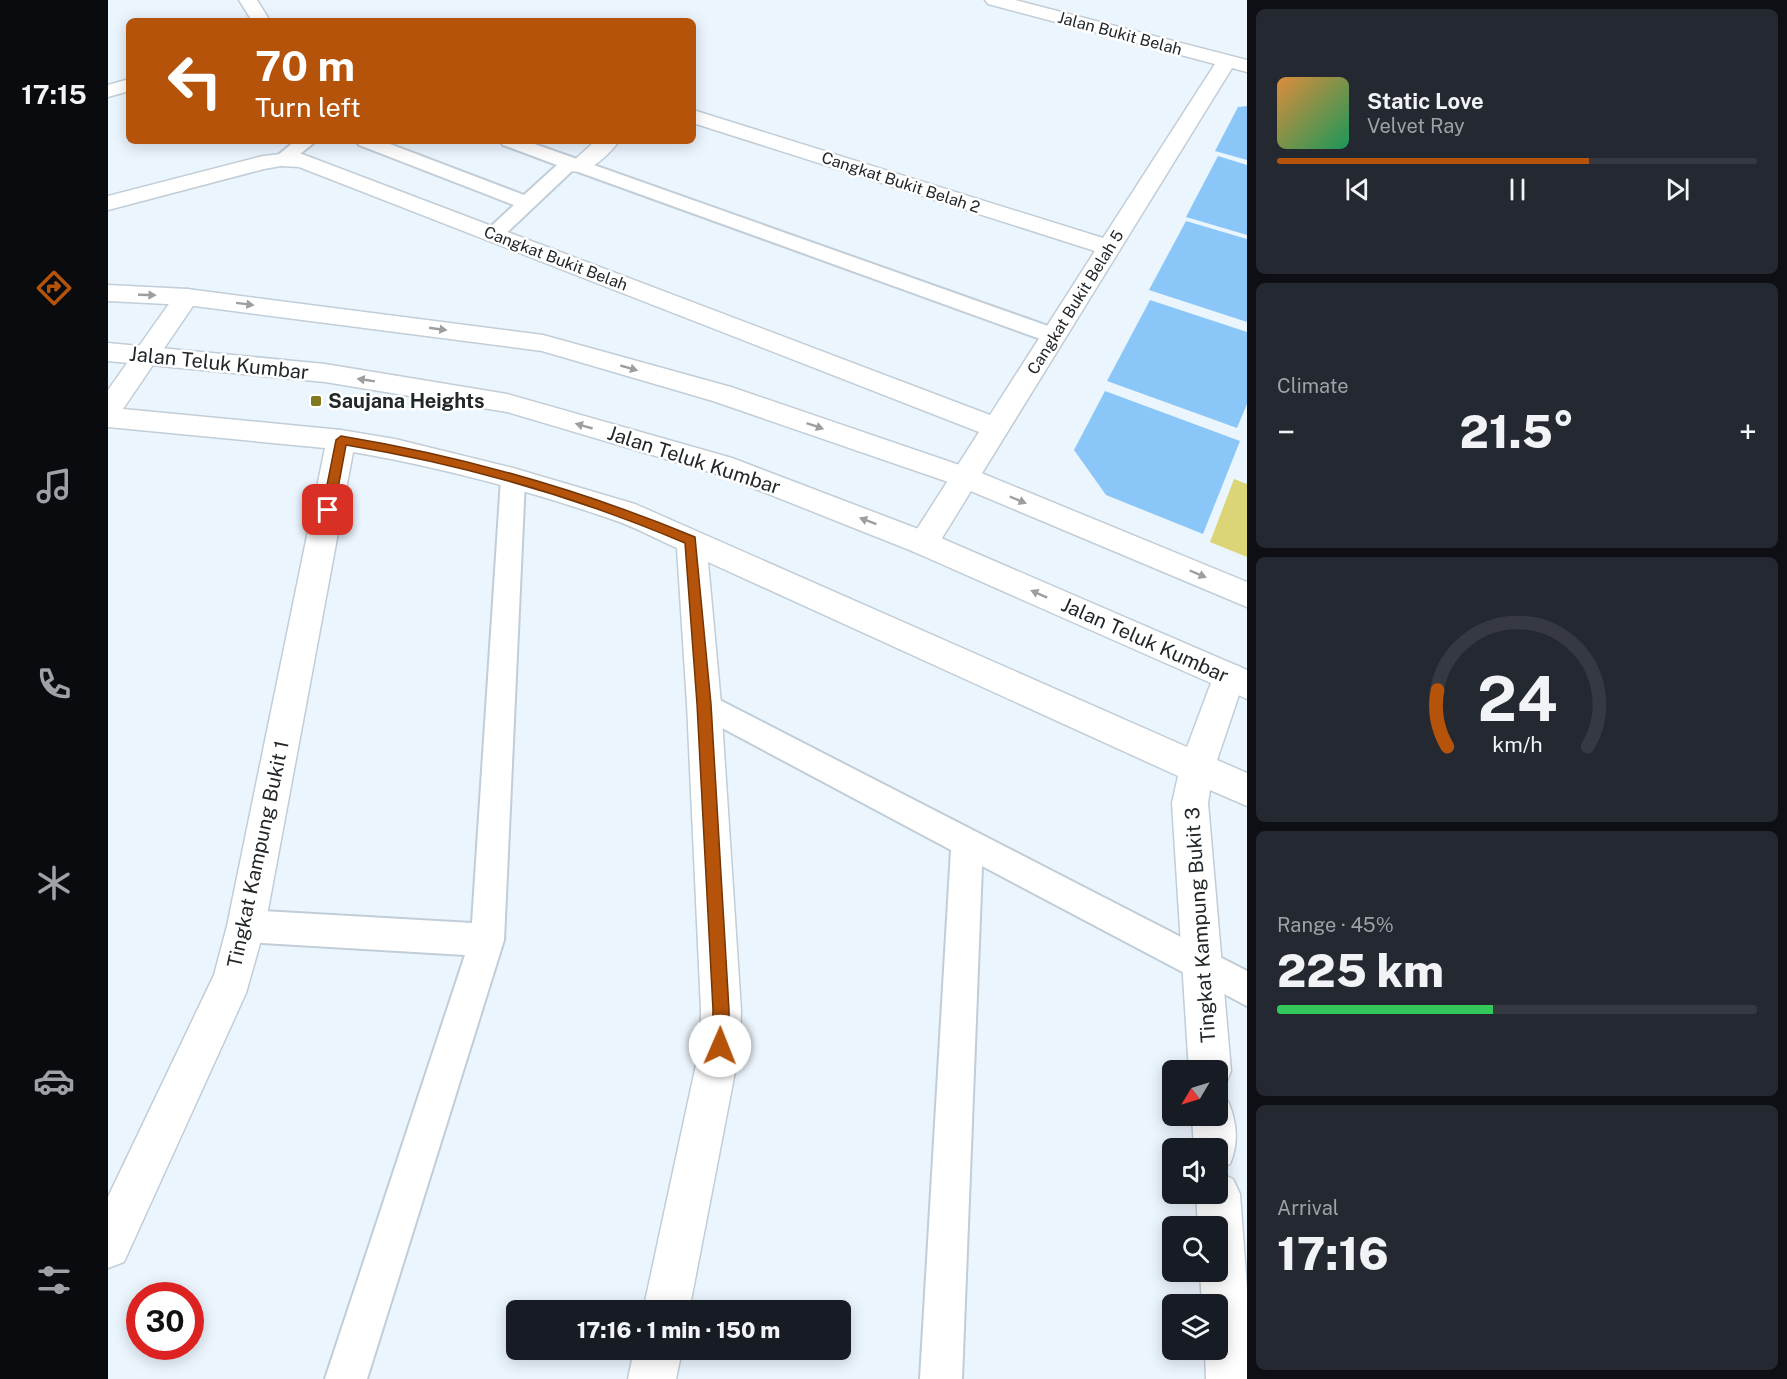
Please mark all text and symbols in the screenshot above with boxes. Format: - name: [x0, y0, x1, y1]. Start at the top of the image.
- street label: Jalan Bukit Belah: [1056, 8, 1184, 59]
- text: 70 m: [255, 41, 355, 90]
- icon: left: [156, 42, 234, 120]
- text: 17:15: [21, 78, 87, 110]
- text: Static Love: [1367, 88, 1484, 114]
- text: Turn left: [255, 91, 361, 123]
- text: Velvet Ray: [1367, 114, 1465, 138]
- street label: Cangkat Bukit Belah 2: [819, 148, 983, 217]
- icon: previous: [1341, 173, 1374, 206]
- icon: pause: [1501, 173, 1534, 206]
- icon: next: [1661, 173, 1694, 206]
- street label: Cangkat Bukit Belah: [481, 222, 630, 295]
- street label: Cangkat Bukit Belah 5: [1023, 227, 1128, 378]
- icon: directions: [33, 267, 75, 309]
- one-way arrow: [138, 291, 157, 300]
- one-way arrow: [235, 299, 254, 309]
- one-way arrow: [429, 325, 448, 334]
- street label: Jalan Teluk Kumbar: [128, 342, 310, 384]
- one-way arrow: [620, 363, 638, 373]
- text: Climate: [1277, 374, 1349, 398]
- one-way arrow: [356, 376, 375, 385]
- place label: Saujana Heights: [328, 389, 484, 413]
- marker: Saujana Heights: [309, 394, 323, 408]
- text: 21.5°: [1460, 405, 1574, 458]
- text: −: [1277, 413, 1295, 451]
- text: +: [1739, 413, 1757, 451]
- one-way arrow: [575, 420, 593, 430]
- street label: Jalan Teluk Kumbar: [605, 421, 784, 499]
- one-way arrow: [806, 421, 824, 431]
- icon: music: [33, 465, 75, 507]
- pin: [302, 484, 353, 535]
- icon: arrive: [311, 493, 344, 526]
- one-way arrow: [1009, 495, 1027, 505]
- one-way arrow: [859, 516, 877, 526]
- one-way arrow: [1189, 570, 1207, 579]
- one-way arrow: [1030, 589, 1048, 599]
- street label: Jalan Teluk Kumbar: [1058, 592, 1232, 688]
- text: 24: [1477, 662, 1557, 735]
- icon: phone: [33, 663, 75, 705]
- text: km/h: [1492, 732, 1542, 757]
- street label: Tingkat Kampung Bukit 1: [222, 738, 294, 970]
- street label: Tingkat Kampung Bukit 3: [1180, 806, 1220, 1044]
- icon: climate: [33, 862, 75, 904]
- text: Range · 45%: [1277, 913, 1394, 937]
- text: 225 km: [1277, 944, 1444, 997]
- position arrow: [688, 1014, 752, 1078]
- icon: car: [33, 1060, 75, 1102]
- north arrow: [1162, 1060, 1228, 1126]
- map controls: [1162, 1060, 1228, 1360]
- button: sound: [1162, 1138, 1228, 1204]
- text: Arrival: [1277, 1196, 1339, 1220]
- button: search: [1162, 1216, 1228, 1282]
- text: 17:16: [1277, 1227, 1389, 1280]
- icon: filters: [33, 1259, 75, 1301]
- speed limit sign: 30: [126, 1282, 204, 1360]
- button: layers: [1162, 1294, 1228, 1360]
- text: 17:16 · 1 min · 150 m: [577, 1317, 780, 1343]

